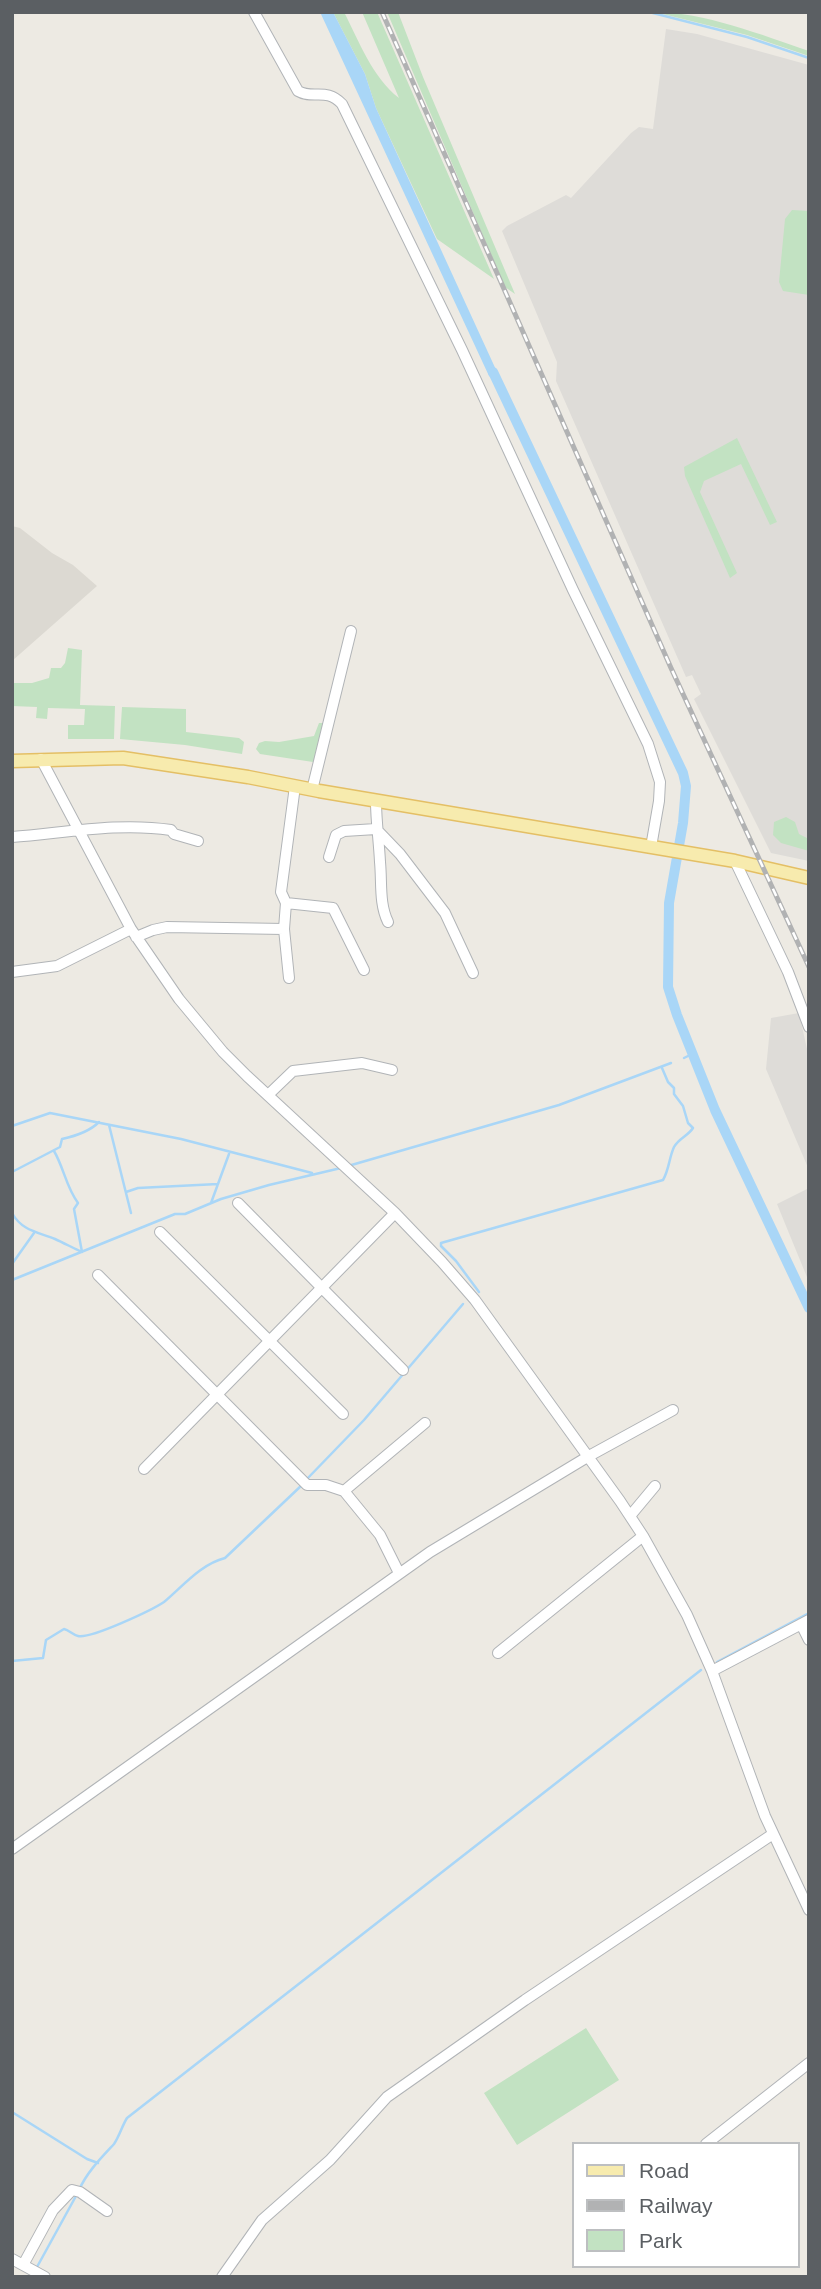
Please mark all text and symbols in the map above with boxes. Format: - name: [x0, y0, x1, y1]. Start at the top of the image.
- legend: [572, 2142, 800, 2268]
- text: Road: [639, 2159, 689, 2182]
- text: Railway: [639, 2194, 713, 2217]
- text: Park: [639, 2229, 682, 2252]

